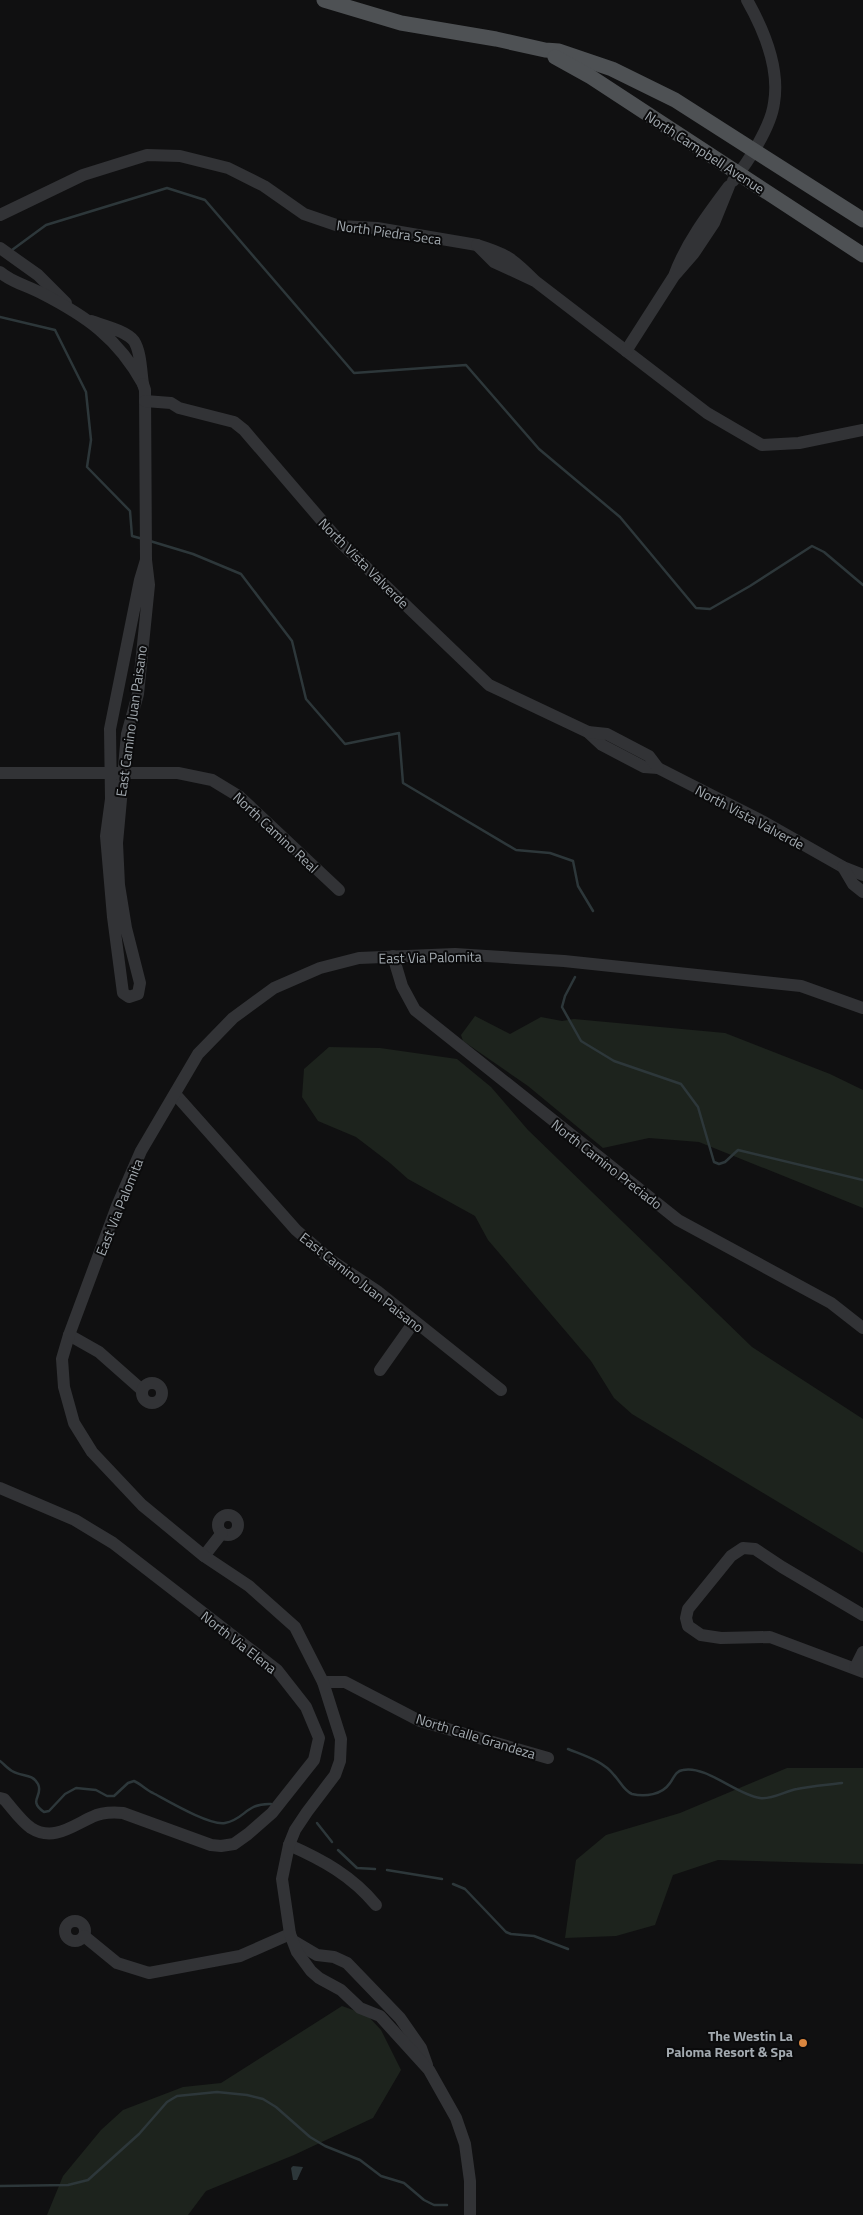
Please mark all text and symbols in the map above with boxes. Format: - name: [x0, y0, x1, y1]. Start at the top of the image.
- street label: North Campbell Avenue: [641, 105, 769, 199]
- street label: North Piedra Seca: [335, 214, 443, 250]
- street label: North Vista Valverde: [314, 513, 414, 613]
- street label: East Camino Juan Paisano: [110, 644, 152, 798]
- street label: North Vista Valverde: [692, 779, 808, 855]
- street label: North Camino Real: [228, 787, 324, 877]
- street label: East Via Palomita: [378, 946, 482, 968]
- street label: North Camino Preciado: [547, 1114, 667, 1214]
- street label: East Via Palomita: [90, 1155, 148, 1259]
- street label: East Camino Juan Paisano: [295, 1227, 429, 1337]
- street label: North Via Elena: [197, 1606, 281, 1678]
- street label: North Calle Grandeza: [414, 1708, 538, 1764]
- place label: The Westin La Paloma Resort & Spa: [666, 2025, 793, 2062]
- marker: The Westin La Paloma Resort & Spa: [797, 2037, 809, 2049]

